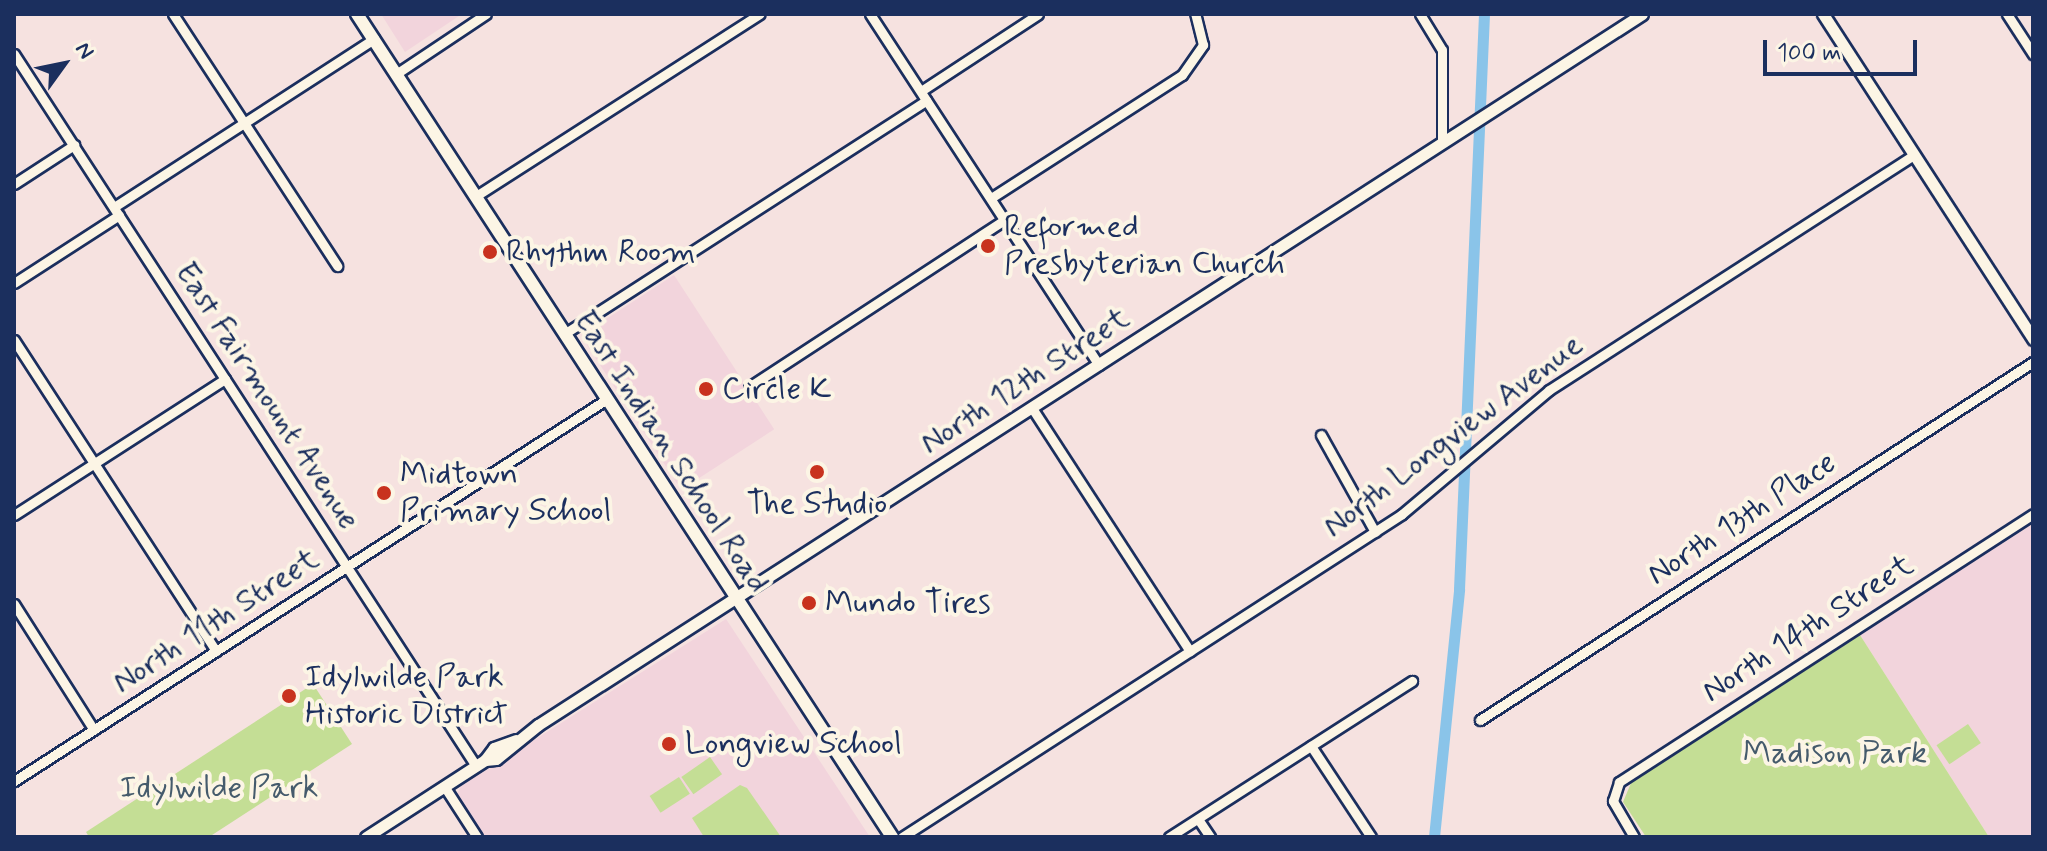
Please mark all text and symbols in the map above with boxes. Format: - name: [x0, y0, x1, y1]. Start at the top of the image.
- north arrow: [24, 24, 104, 104]
- scale bar: [1767, 24, 1921, 74]
- text: N: [68, 37, 100, 65]
- text: 100 m: [1777, 38, 1841, 69]
- place label: Reformed Presbyterian Church: [1004, 209, 1292, 284]
- place label: Rhythm Room: [506, 233, 692, 271]
- marker: Reformed Presbyterian Church: [979, 237, 997, 255]
- marker: Rhythm Room: [481, 243, 499, 261]
- street label: East Fairmount Avenue: [164, 252, 370, 540]
- street label: North 12th Street: [913, 299, 1137, 463]
- street label: East Indian School Road: [565, 303, 777, 601]
- street label: North Longview Avenue: [1315, 325, 1591, 547]
- place label: Circle K: [722, 370, 832, 408]
- marker: Circle K: [697, 380, 715, 398]
- street label: North 13th Place: [1641, 444, 1843, 594]
- place label: Midtown Primary School: [400, 456, 611, 531]
- marker: The Studio: [808, 463, 826, 481]
- marker: Midtown Primary School: [375, 484, 393, 502]
- place label: The Studio: [747, 485, 887, 523]
- street label: North 11th Street: [106, 540, 326, 702]
- street label: North 14th Street: [1695, 546, 1921, 712]
- place label: Mundo Tires: [825, 584, 987, 622]
- marker: Mundo Tires: [800, 594, 818, 612]
- place label: Idylwilde Park Historic District: [305, 659, 506, 734]
- marker: Idylwilde Park Historic District: [280, 687, 298, 705]
- place label: Longview School: [685, 725, 902, 763]
- park label: Madison Park: [1744, 734, 1926, 772]
- marker: Longview School: [660, 735, 678, 753]
- park label: Idylwilde Park: [122, 769, 316, 807]

